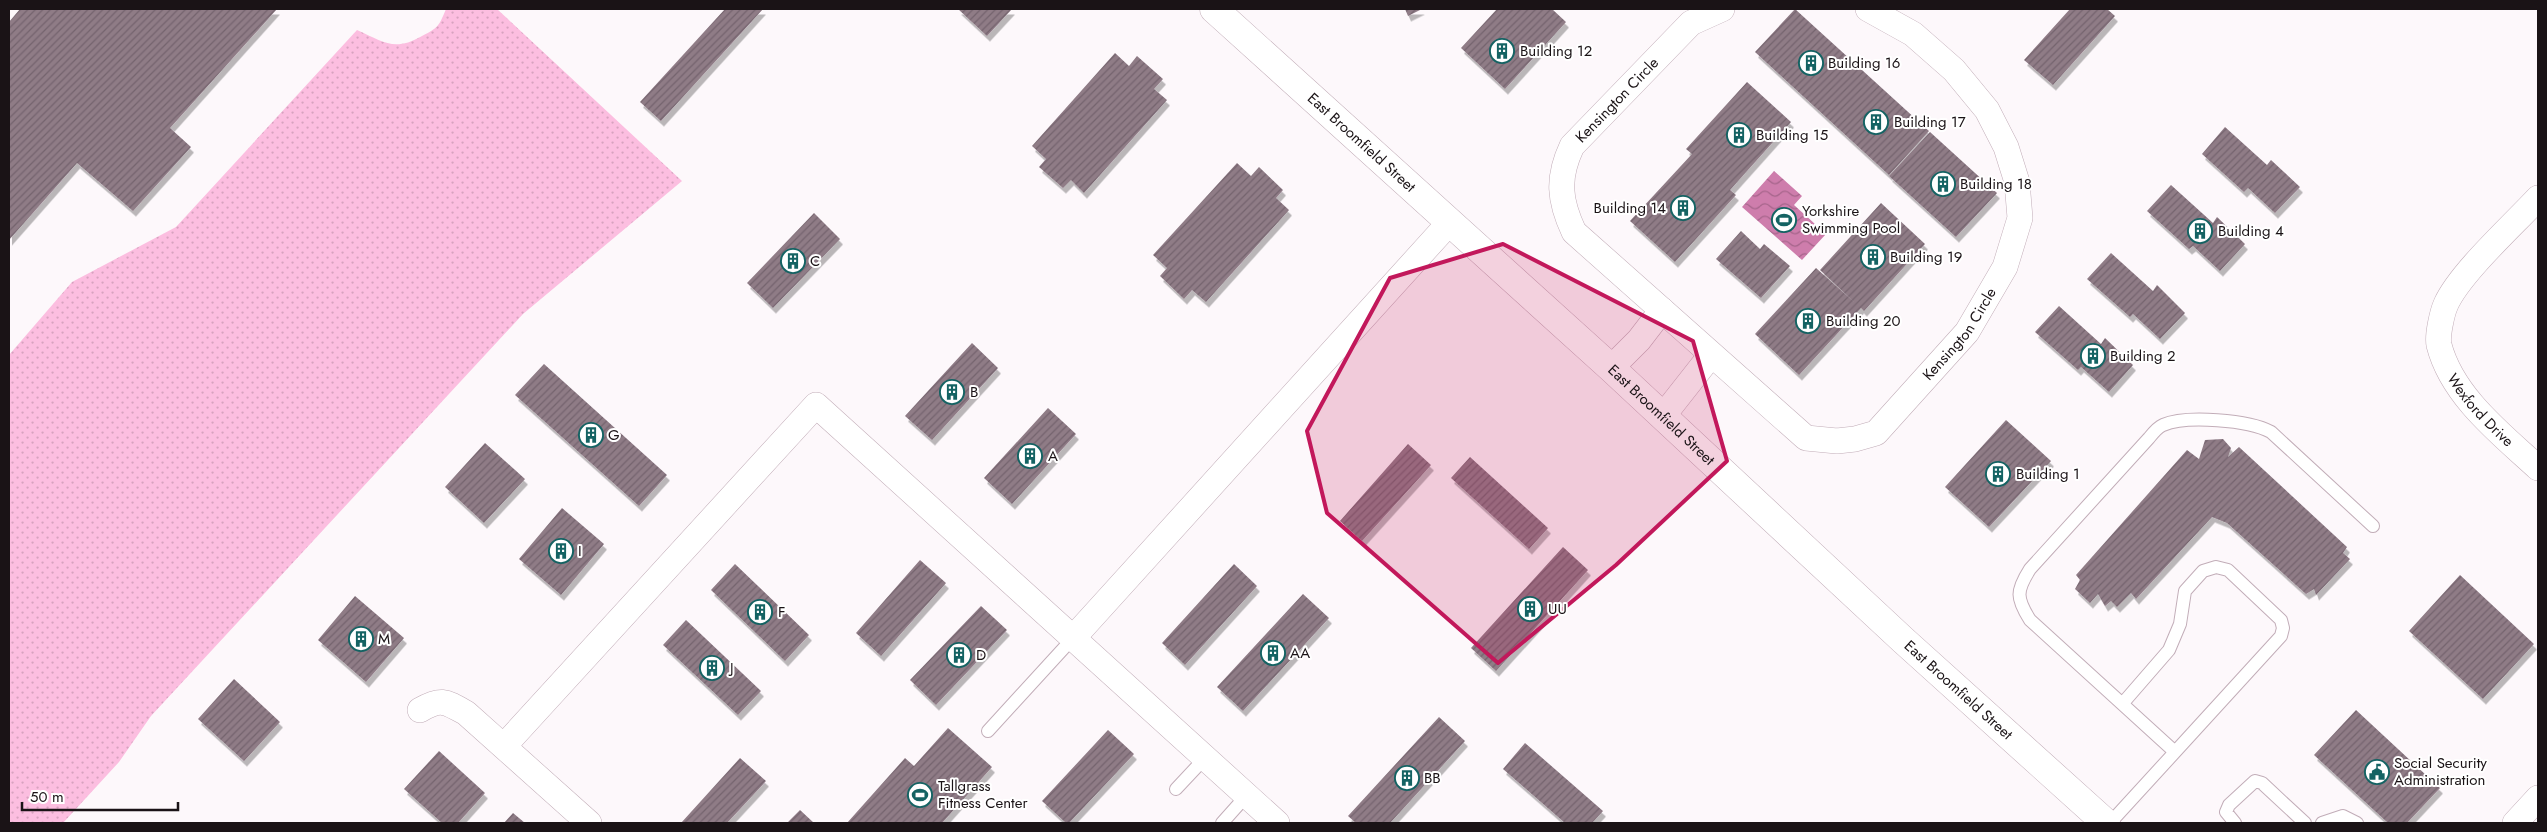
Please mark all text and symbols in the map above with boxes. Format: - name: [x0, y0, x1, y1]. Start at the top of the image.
- building icon: Building 12: [1489, 38, 1515, 64]
- place label: Building 12: [1520, 40, 1592, 62]
- building icon: Building 16: [1798, 50, 1824, 76]
- street label: Kensington Circle: [1570, 52, 1664, 148]
- place label: Building 16: [1828, 52, 1900, 74]
- street label: East Broomfield Street: [1303, 88, 1421, 198]
- building icon: Building 17: [1863, 109, 1889, 135]
- place label: Building 17: [1894, 111, 1966, 133]
- building icon: Building 15: [1726, 122, 1752, 148]
- place label: Building 15: [1756, 124, 1828, 146]
- building icon: Building 18: [1930, 171, 1956, 197]
- place label: Building 18: [1960, 173, 2032, 195]
- building icon: Building 14: [1670, 195, 1696, 221]
- place label: Building 14: [1594, 197, 1666, 219]
- place label: Yorkshire Swimming Pool: [1802, 200, 1900, 239]
- sports icon: Yorkshire Swimming Pool: [1771, 207, 1797, 233]
- building icon: Building 4: [2187, 218, 2213, 244]
- place label: Building 4: [2218, 220, 2284, 242]
- building icon: Building 19: [1860, 244, 1886, 270]
- place label: Building 19: [1890, 246, 1962, 268]
- building icon: C: [780, 248, 806, 274]
- place label: C: [810, 250, 820, 272]
- street label: Kensington Circle: [1917, 283, 2002, 385]
- building icon: Building 20: [1795, 308, 1821, 334]
- place label: Building 20: [1826, 310, 1901, 332]
- building icon: Building 2: [2080, 343, 2106, 369]
- place label: Building 2: [2110, 345, 2176, 367]
- street label: East Broomfield Street: [1603, 359, 1720, 471]
- street label: Wexford Drive: [2442, 369, 2519, 452]
- building icon: B: [939, 379, 965, 405]
- place label: B: [970, 381, 978, 403]
- building icon: G: [578, 422, 604, 448]
- place label: G: [608, 424, 620, 446]
- building icon: A: [1017, 443, 1043, 469]
- place label: A: [1048, 445, 1058, 467]
- building icon: Building 1: [1985, 461, 2011, 487]
- place label: Building 1: [2016, 463, 2080, 485]
- building icon: I: [548, 538, 574, 564]
- place label: I: [578, 540, 582, 562]
- building icon: UU: [1517, 596, 1543, 622]
- place label: UU: [1548, 598, 1567, 620]
- building icon: F: [747, 599, 773, 625]
- place label: F: [778, 601, 786, 623]
- building icon: M: [348, 626, 374, 652]
- place label: M: [378, 628, 390, 650]
- street label: East Broomfield Street: [1899, 635, 2018, 745]
- building icon: AA: [1260, 640, 1286, 666]
- building icon: D: [946, 642, 972, 668]
- place label: AA: [1290, 642, 1310, 664]
- place label: D: [976, 644, 986, 666]
- building icon: J: [699, 655, 725, 681]
- place label: J: [728, 657, 734, 679]
- place label: Social Security Administration: [2394, 752, 2487, 791]
- public building icon: Social Security Administration: [2364, 759, 2390, 785]
- building icon: BB: [1394, 765, 1420, 791]
- place label: BB: [1424, 767, 1441, 789]
- place label: Tallgrass Fitness Center: [938, 775, 1028, 814]
- scale bar: [22, 780, 179, 812]
- sports icon: Tallgrass Fitness Center: [907, 782, 933, 808]
- text: 50 m: [30, 786, 64, 808]

